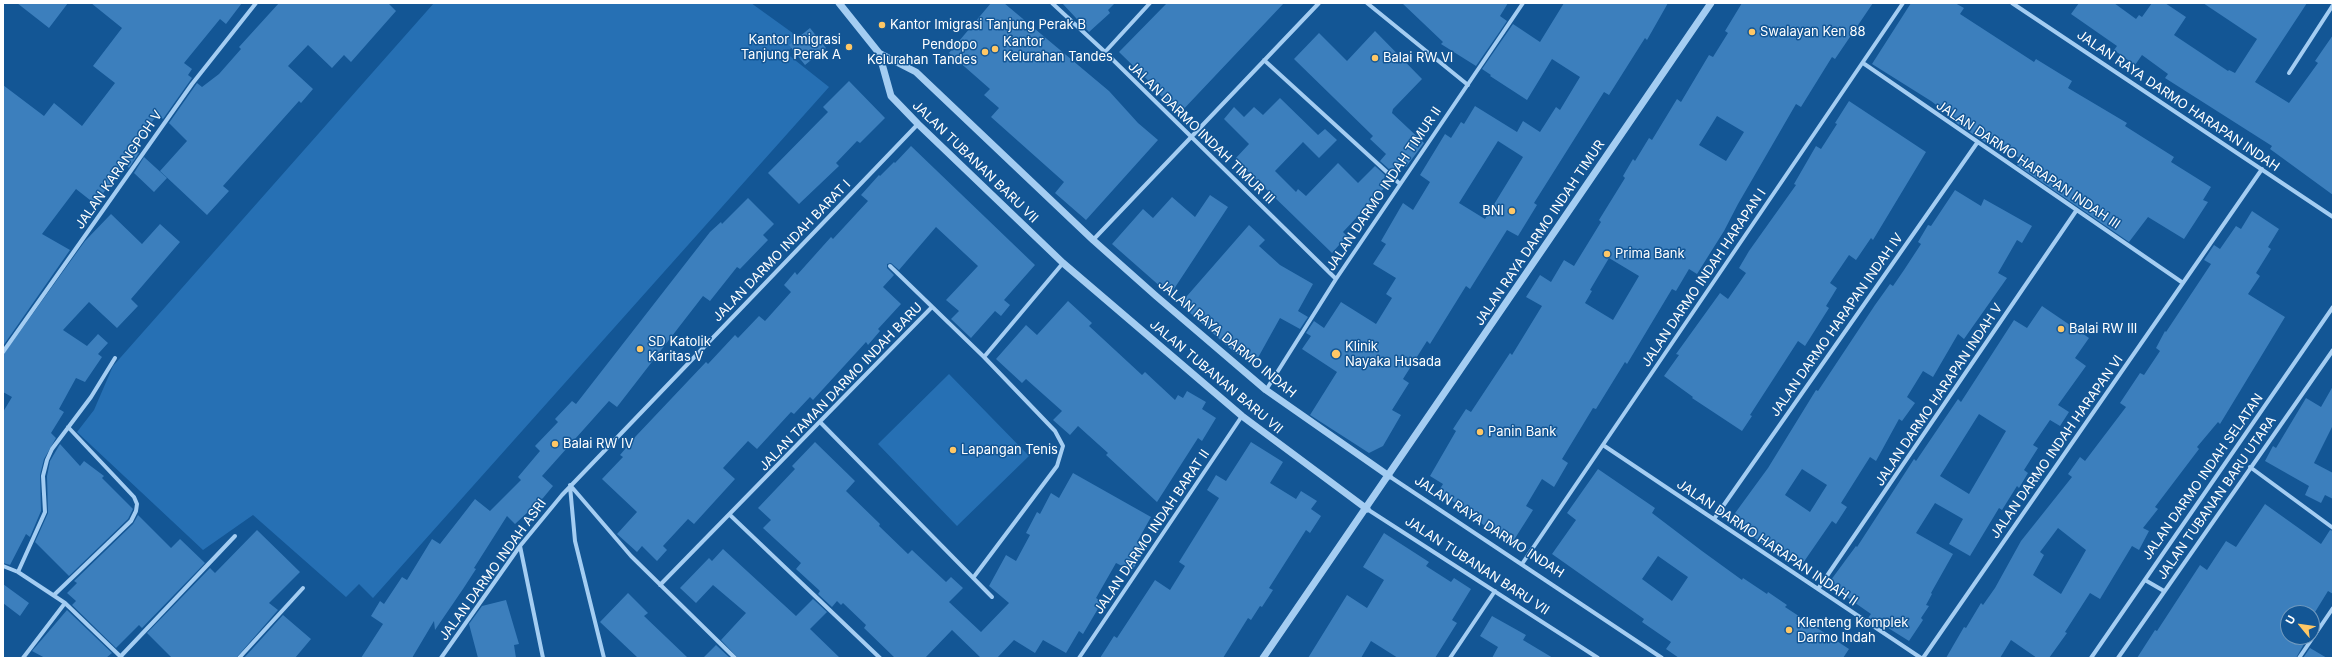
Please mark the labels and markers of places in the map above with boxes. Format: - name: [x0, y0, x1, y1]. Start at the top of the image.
- place label: Kantor Imigrasi Tanjung Perak B: [890, 17, 1086, 33]
- marker: Kantor Imigrasi Tanjung Perak B: [877, 20, 887, 30]
- place label: Swalayan Ken 88: [1760, 24, 1866, 40]
- marker: Swalayan Ken 88: [1747, 27, 1757, 37]
- place label: Kantor Imigrasi Tanjung Perak A: [741, 32, 841, 63]
- place label: Kantor Kelurahan Tandes: [1003, 34, 1113, 65]
- place label: Pendopo Kelurahan Tandes: [867, 37, 977, 68]
- marker: Kantor Imigrasi Tanjung Perak A: [844, 42, 854, 52]
- marker: Kantor Kelurahan Tandes: [990, 44, 1000, 54]
- marker: Pendopo Kelurahan Tandes: [980, 47, 990, 57]
- place label: Balai RW VI: [1383, 50, 1453, 66]
- marker: Balai RW VI: [1370, 53, 1380, 63]
- place label: BNI: [1482, 203, 1504, 219]
- marker: BNI: [1507, 206, 1517, 216]
- place label: Prima Bank: [1615, 246, 1685, 262]
- marker: Prima Bank: [1602, 249, 1612, 259]
- place label: Balai RW III: [2069, 321, 2137, 337]
- marker: Balai RW III: [2056, 324, 2066, 334]
- place label: SD Katolik Karitas V: [648, 334, 711, 365]
- place label: Klinik Nayaka Husada: [1345, 339, 1441, 370]
- marker: SD Katolik Karitas V: [635, 344, 645, 354]
- marker: Klinik Nayaka Husada: [1330, 348, 1342, 360]
- place label: Panin Bank: [1488, 424, 1556, 440]
- marker: Panin Bank: [1475, 427, 1485, 437]
- place label: Balai RW IV: [563, 436, 633, 452]
- marker: Balai RW IV: [550, 439, 560, 449]
- place label: Lapangan Tenis: [961, 442, 1058, 458]
- marker: Lapangan Tenis: [948, 445, 958, 455]
- place label: Klenteng Komplek Darmo Indah: [1797, 615, 1908, 646]
- marker: Klenteng Komplek Darmo Indah: [1784, 625, 1794, 635]

